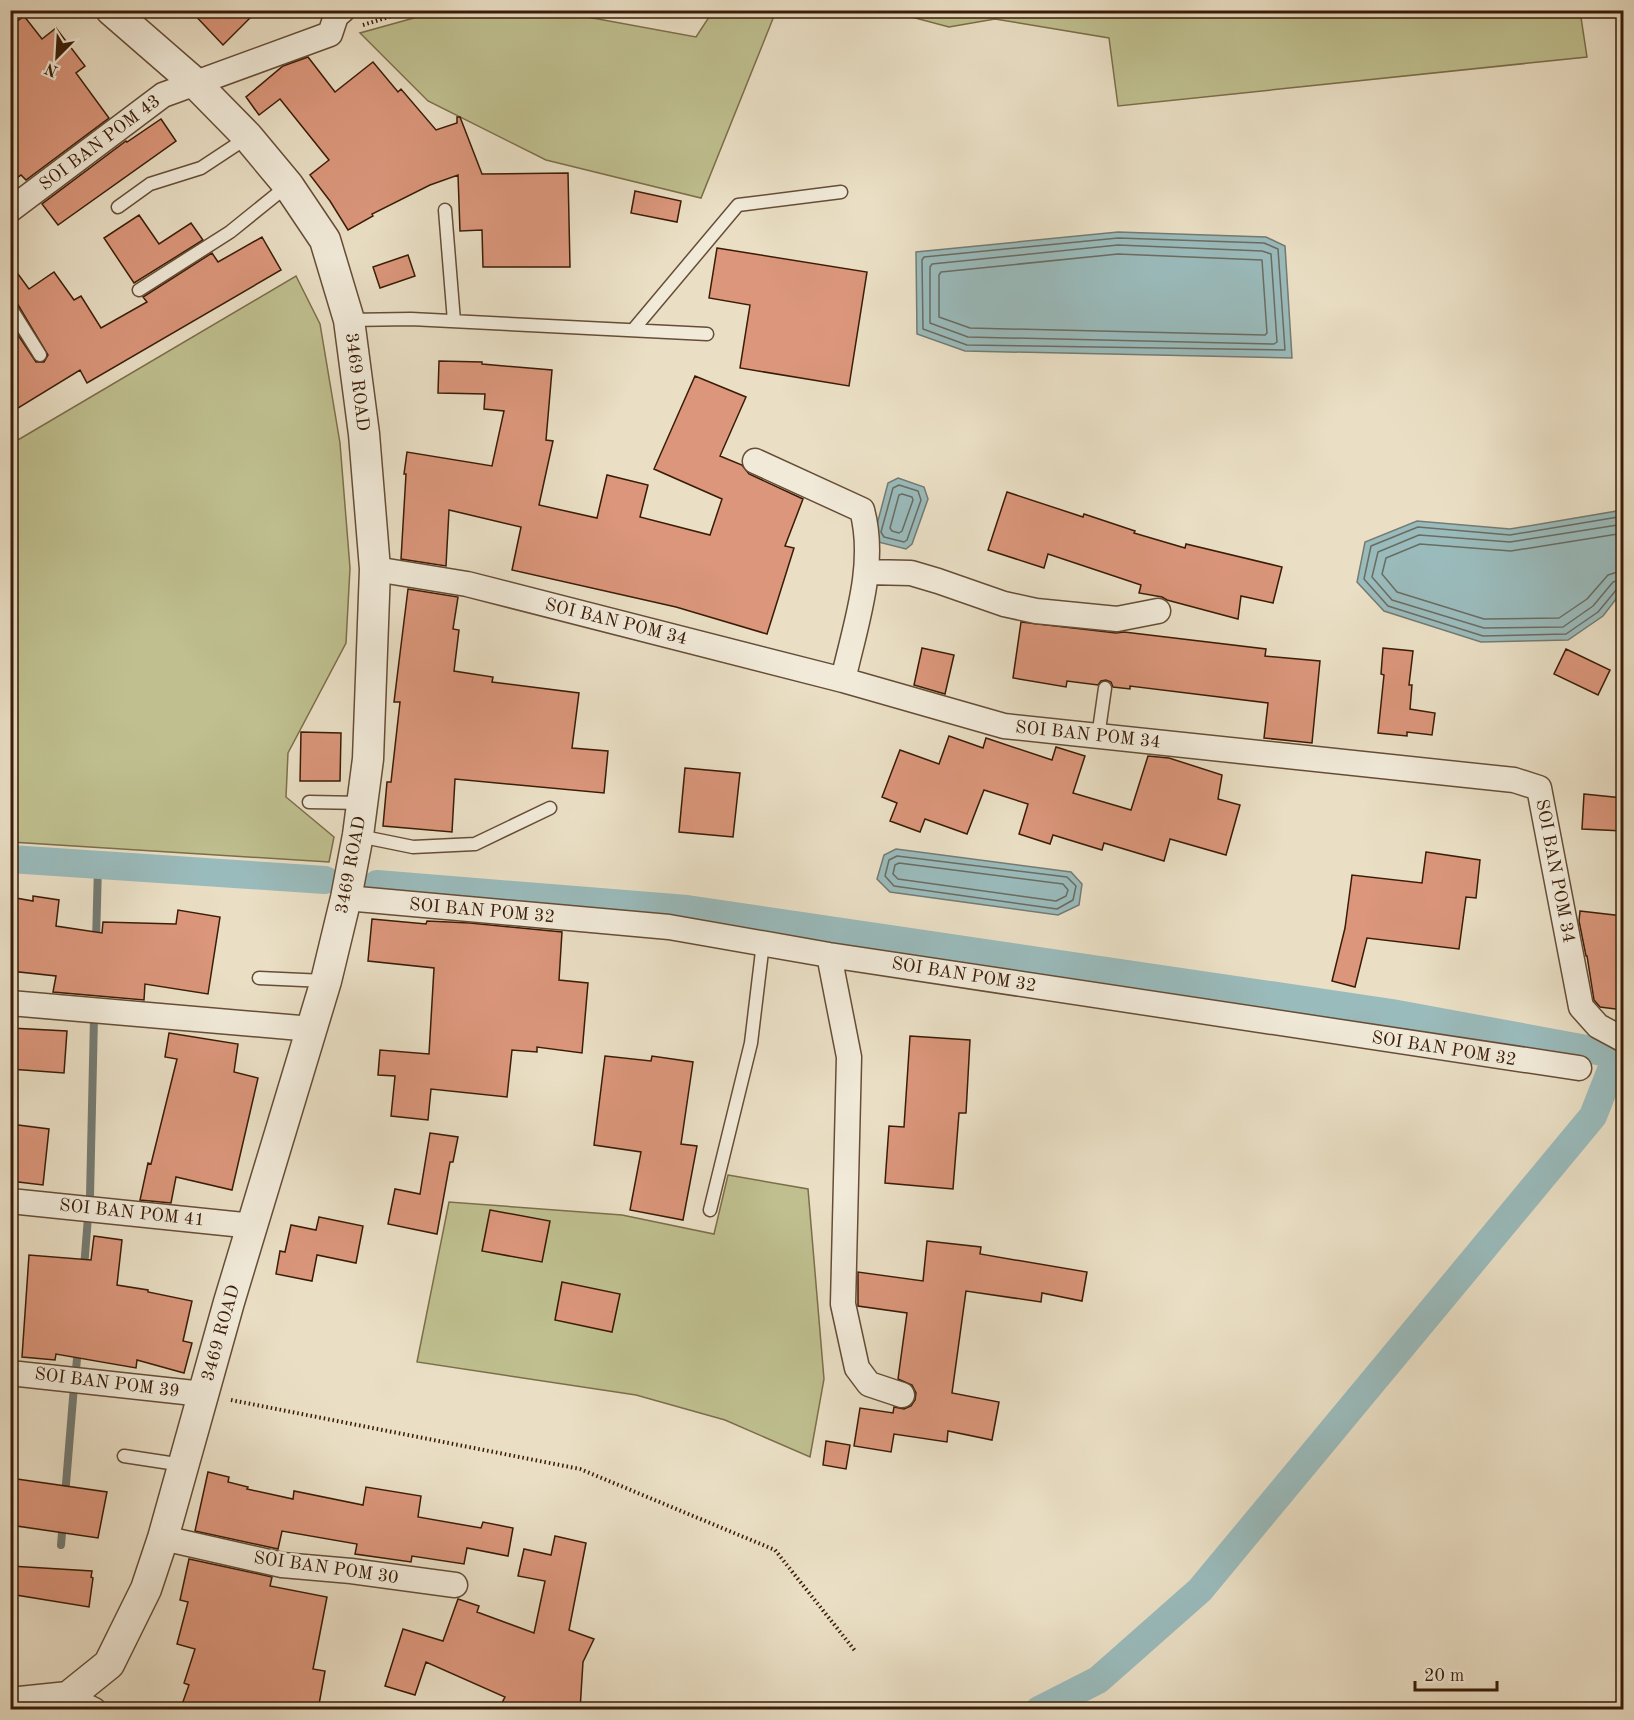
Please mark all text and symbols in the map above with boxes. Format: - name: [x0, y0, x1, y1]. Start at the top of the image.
- north arrow: [27, 27, 87, 87]
- text: N: [42, 59, 61, 79]
- street label: SOI BAN POM 43: [36, 92, 164, 194]
- street label: 3469 ROAD: [342, 332, 372, 432]
- street label: SOI BAN POM 34: [543, 596, 689, 648]
- street label: SOI BAN POM 34: [1014, 718, 1162, 752]
- street label: SOI BAN POM 34: [1532, 798, 1578, 944]
- street label: 3469 ROAD: [333, 815, 369, 915]
- street label: SOI BAN POM 32: [408, 896, 556, 926]
- street label: SOI BAN POM 32: [890, 955, 1038, 995]
- street label: SOI BAN POM 32: [1370, 1029, 1518, 1069]
- street label: SOI BAN POM 41: [58, 1196, 206, 1230]
- street label: 3469 ROAD: [199, 1283, 243, 1383]
- street label: SOI BAN POM 39: [33, 1365, 181, 1401]
- street label: SOI BAN POM 30: [252, 1549, 400, 1587]
- scale bar: [1415, 1654, 1498, 1692]
- text: 20 m: [1424, 1667, 1464, 1685]

